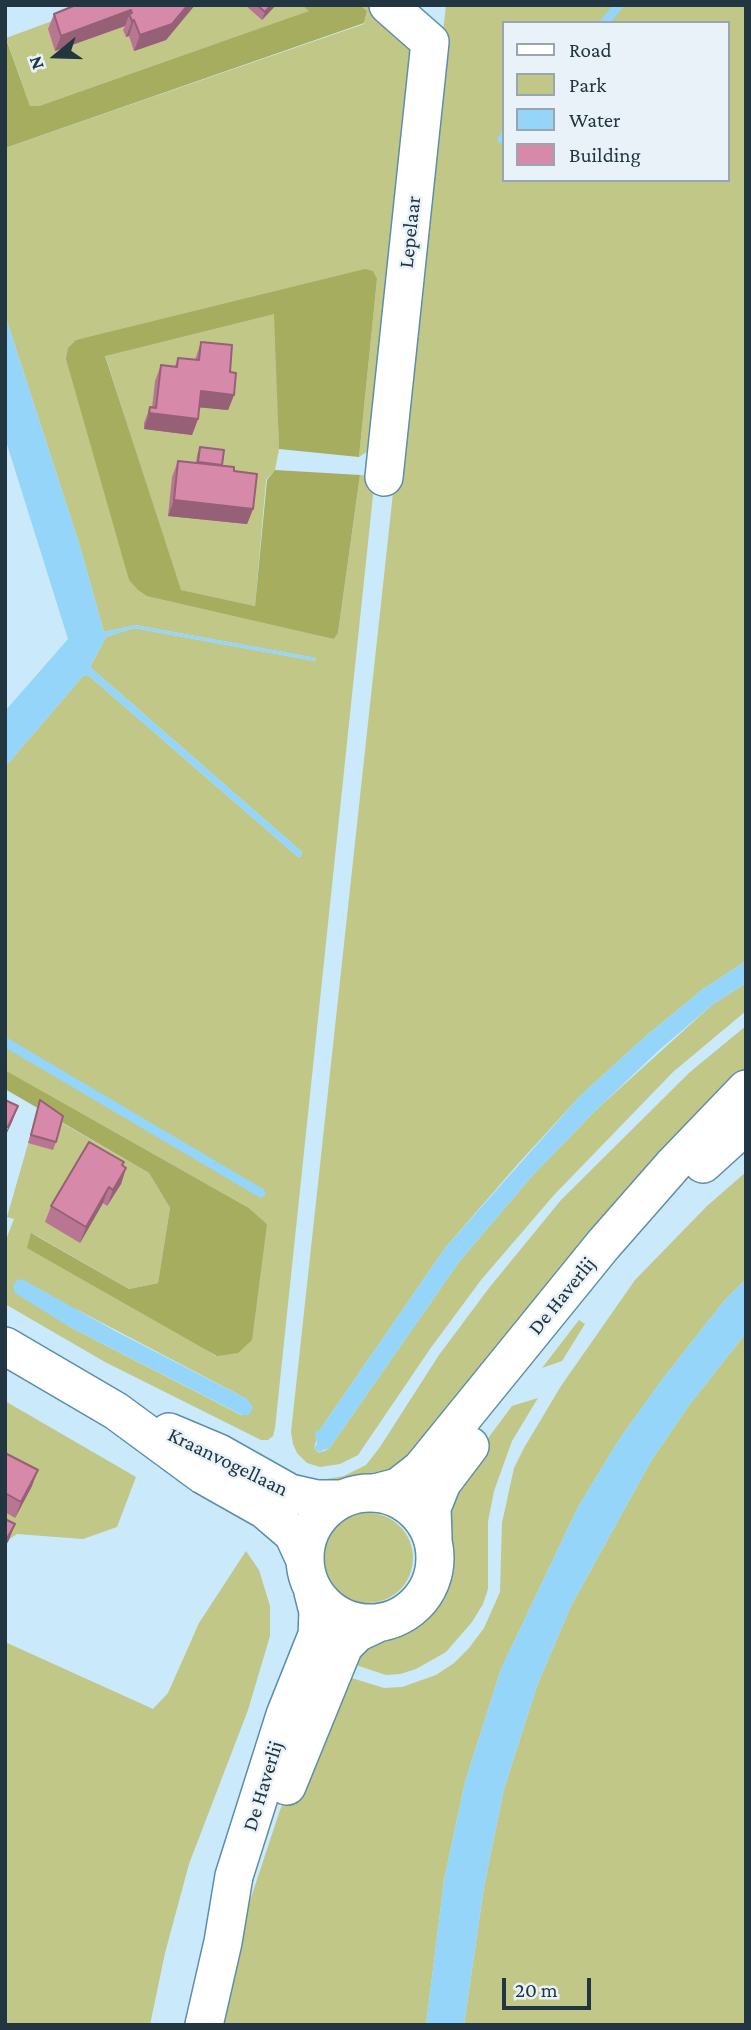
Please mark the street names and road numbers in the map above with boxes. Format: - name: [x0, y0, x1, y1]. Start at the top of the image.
- street label: Lepelaar: [394, 195, 426, 269]
- street label: De Haverlij: [523, 1252, 601, 1340]
- street label: Kraanvogellaan: [164, 1422, 292, 1502]
- street label: De Haverlij: [237, 1738, 289, 1834]

